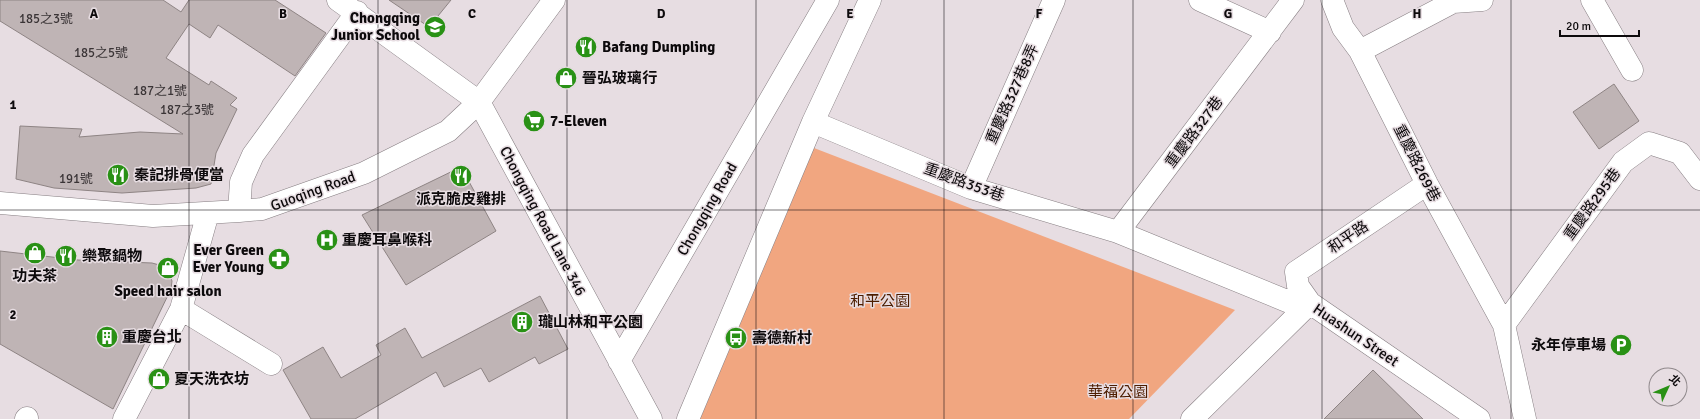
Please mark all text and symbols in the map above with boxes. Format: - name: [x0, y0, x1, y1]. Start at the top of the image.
- text: A: [90, 6, 99, 22]
- text: B: [279, 6, 287, 22]
- text: C: [468, 6, 476, 22]
- text: D: [657, 6, 666, 22]
- text: E: [846, 6, 854, 22]
- text: F: [1036, 6, 1043, 22]
- text: G: [1224, 6, 1232, 22]
- text: H: [1413, 6, 1421, 22]
- place label: Chongqing Junior School: [331, 9, 420, 44]
- house number: 185之3號: [19, 11, 73, 27]
- scale bar: [1560, 12, 1639, 38]
- school or university icon: Chongqing Junior School: [422, 14, 448, 40]
- text: 20 m: [1566, 19, 1591, 34]
- restaurant icon: Bafang Dumpling: [573, 34, 599, 60]
- place label: Bafang Dumpling: [602, 38, 715, 56]
- street label: 重慶路327巷8弄: [982, 41, 1042, 147]
- house number: 185之5號: [74, 45, 128, 61]
- shop icon: 晉弘玻璃行: [553, 65, 579, 91]
- place label: 晉弘玻璃行: [582, 69, 657, 87]
- house number: 187之1號: [133, 83, 187, 99]
- street label: 重慶路327巷: [1161, 93, 1227, 171]
- text: 1: [9, 97, 17, 113]
- house number: 187之3號: [160, 102, 214, 118]
- supermarket icon: 7-Eleven: [521, 108, 547, 134]
- place label: 7-Eleven: [550, 112, 607, 130]
- street label: 重慶路269巷: [1390, 121, 1444, 205]
- street label: Chongqing Road Lane 346: [496, 143, 590, 299]
- street label: Chongqing Road: [673, 159, 741, 259]
- street label: 重慶路353巷: [921, 159, 1007, 205]
- restaurant icon: 秦記排骨便當: [105, 162, 131, 188]
- restaurant icon: 派克脆皮雞排: [448, 163, 474, 189]
- street label: 重慶路295巷: [1560, 165, 1624, 243]
- place label: 秦記排骨便當: [134, 166, 224, 184]
- street label: Guoqing Road: [268, 167, 358, 215]
- house number: 191號: [59, 171, 93, 187]
- place label: 派克脆皮雞排: [416, 190, 506, 208]
- street label: 和平路: [1324, 217, 1372, 257]
- hospital icon: 重慶耳鼻喉科: [314, 227, 340, 253]
- place label: 重慶耳鼻喉科: [342, 231, 432, 249]
- shop icon: 功夫茶: [22, 240, 48, 266]
- place label: Ever Green Ever Young: [192, 241, 264, 276]
- restaurant icon: 樂聚鍋物: [53, 243, 79, 269]
- pharmacy icon: Ever Green Ever Young: [266, 246, 292, 272]
- place label: 樂聚鍋物: [82, 247, 142, 265]
- shop icon: Speed hair salon: [155, 255, 181, 281]
- place label: 功夫茶: [12, 267, 58, 285]
- place label: Speed hair salon: [114, 282, 222, 300]
- park label: 和平公園: [850, 292, 910, 310]
- street label: Huashun Street: [1310, 300, 1402, 370]
- text: 2: [9, 307, 17, 323]
- building icon: 瓏山林和平公園: [509, 309, 535, 335]
- place label: 瓏山林和平公園: [538, 313, 643, 331]
- building icon: 重慶台北: [94, 324, 120, 350]
- bus stop icon: 壽德新村: [723, 325, 749, 351]
- place label: 重慶台北: [122, 328, 182, 346]
- place label: 壽德新村: [752, 329, 812, 347]
- parking icon: 永年停車場: [1608, 332, 1634, 358]
- place label: 永年停車場: [1531, 336, 1606, 354]
- shop icon: 夏天洗衣坊: [146, 366, 172, 392]
- north arrow: [1648, 367, 1688, 407]
- place label: 夏天洗衣坊: [174, 370, 249, 388]
- text: 北: [1666, 372, 1683, 389]
- park label: 華福公園: [1088, 383, 1148, 401]

